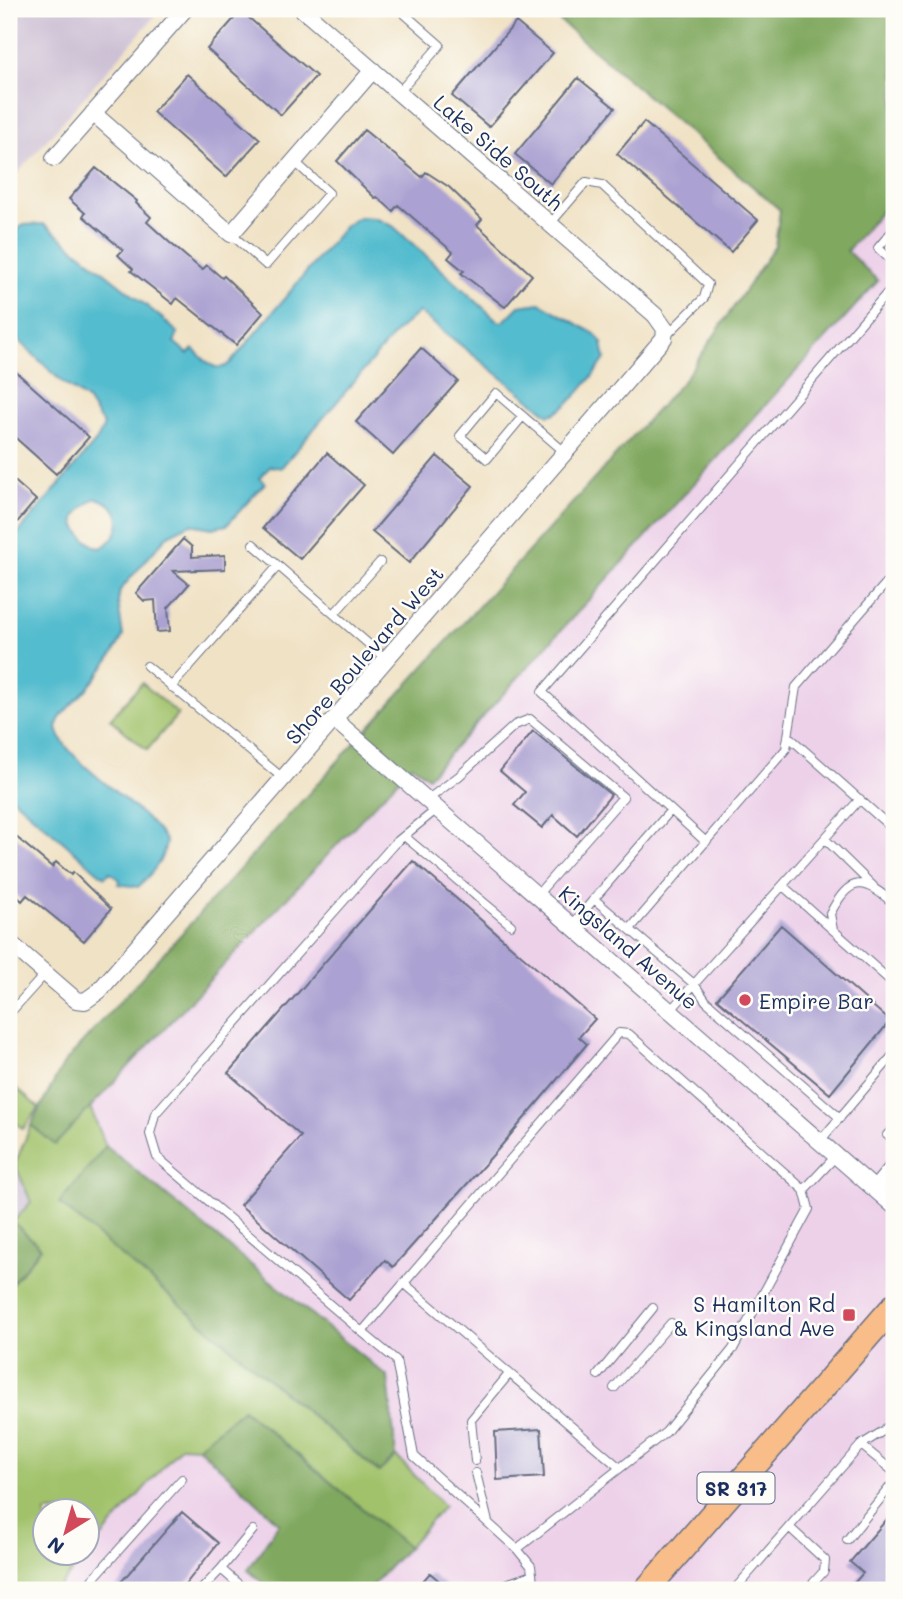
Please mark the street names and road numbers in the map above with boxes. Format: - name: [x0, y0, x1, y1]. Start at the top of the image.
- street label: Lake Side South: [429, 88, 569, 216]
- street label: Shore Boulevard West: [279, 560, 449, 750]
- street label: Kingsland Avenue: [554, 879, 704, 1015]
- road number: SR 317: [698, 1472, 774, 1504]

